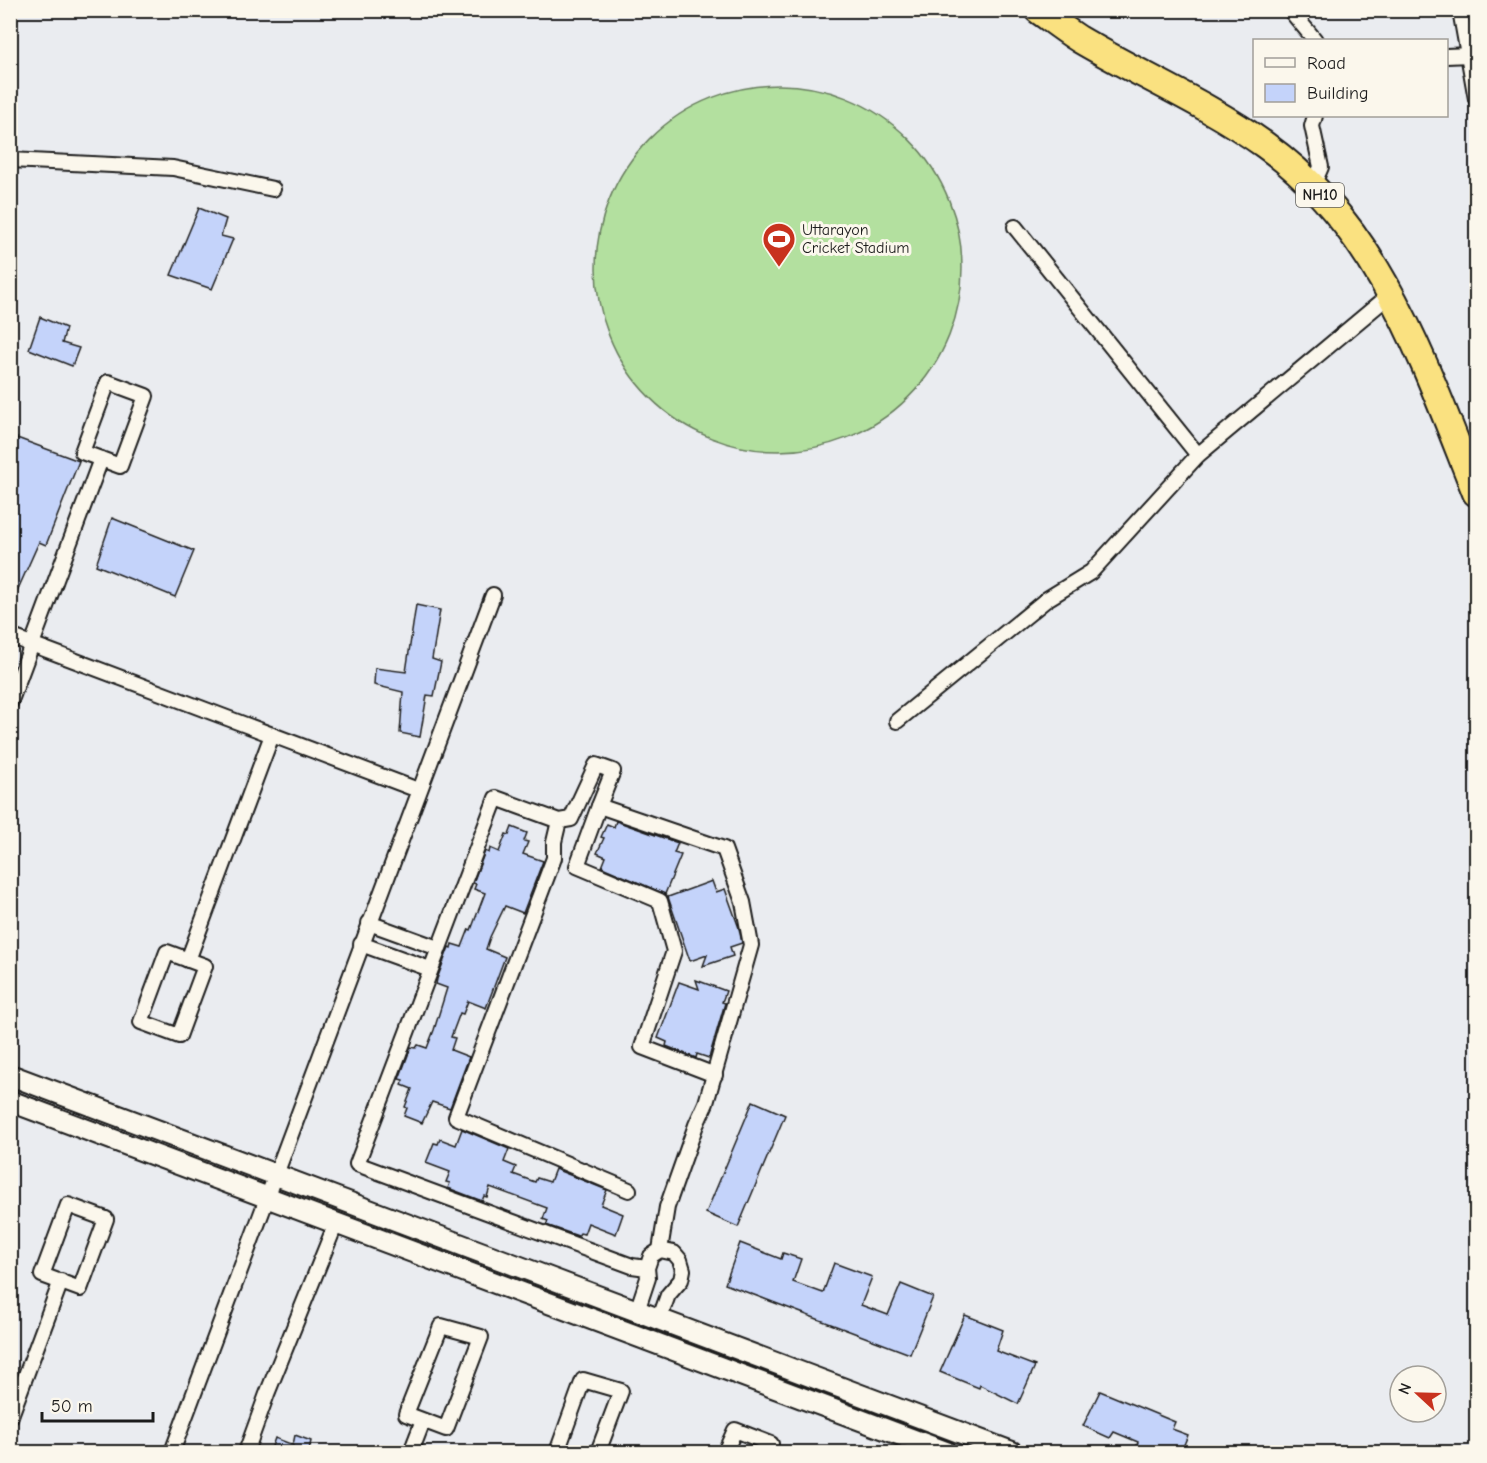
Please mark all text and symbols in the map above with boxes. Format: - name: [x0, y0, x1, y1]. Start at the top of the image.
- legend: [1253, 39, 1448, 117]
- text: Road: [1307, 53, 1346, 74]
- text: Building: [1307, 83, 1369, 104]
- road number: NH10: [1296, 183, 1344, 207]
- sports icon: Uttarayon Cricket Stadium: [761, 221, 797, 268]
- place label: Uttarayon Cricket Stadium: [802, 221, 910, 257]
- north arrow: [1388, 1364, 1448, 1424]
- text: N: [1395, 1381, 1415, 1397]
- scale bar: [42, 1385, 153, 1423]
- text: 50 m: [51, 1396, 93, 1417]

